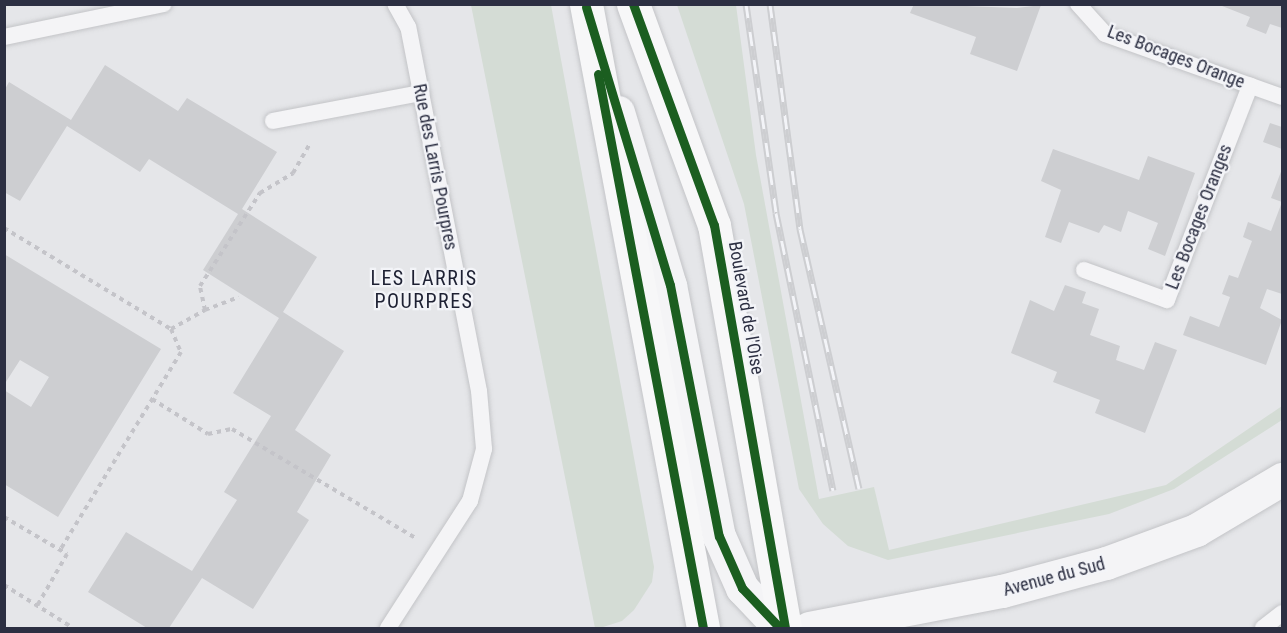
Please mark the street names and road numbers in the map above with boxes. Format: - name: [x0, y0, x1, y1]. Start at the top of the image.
- street label: Les Bocages Orange: [1104, 21, 1248, 93]
- street label: Rue des Larris Pourpres: [408, 82, 462, 252]
- street label: Les Bocages Oranges: [1161, 141, 1237, 293]
- street label: Boulevard de l'Oise: [724, 240, 768, 376]
- street label: Avenue du Sud: [1001, 553, 1107, 601]

